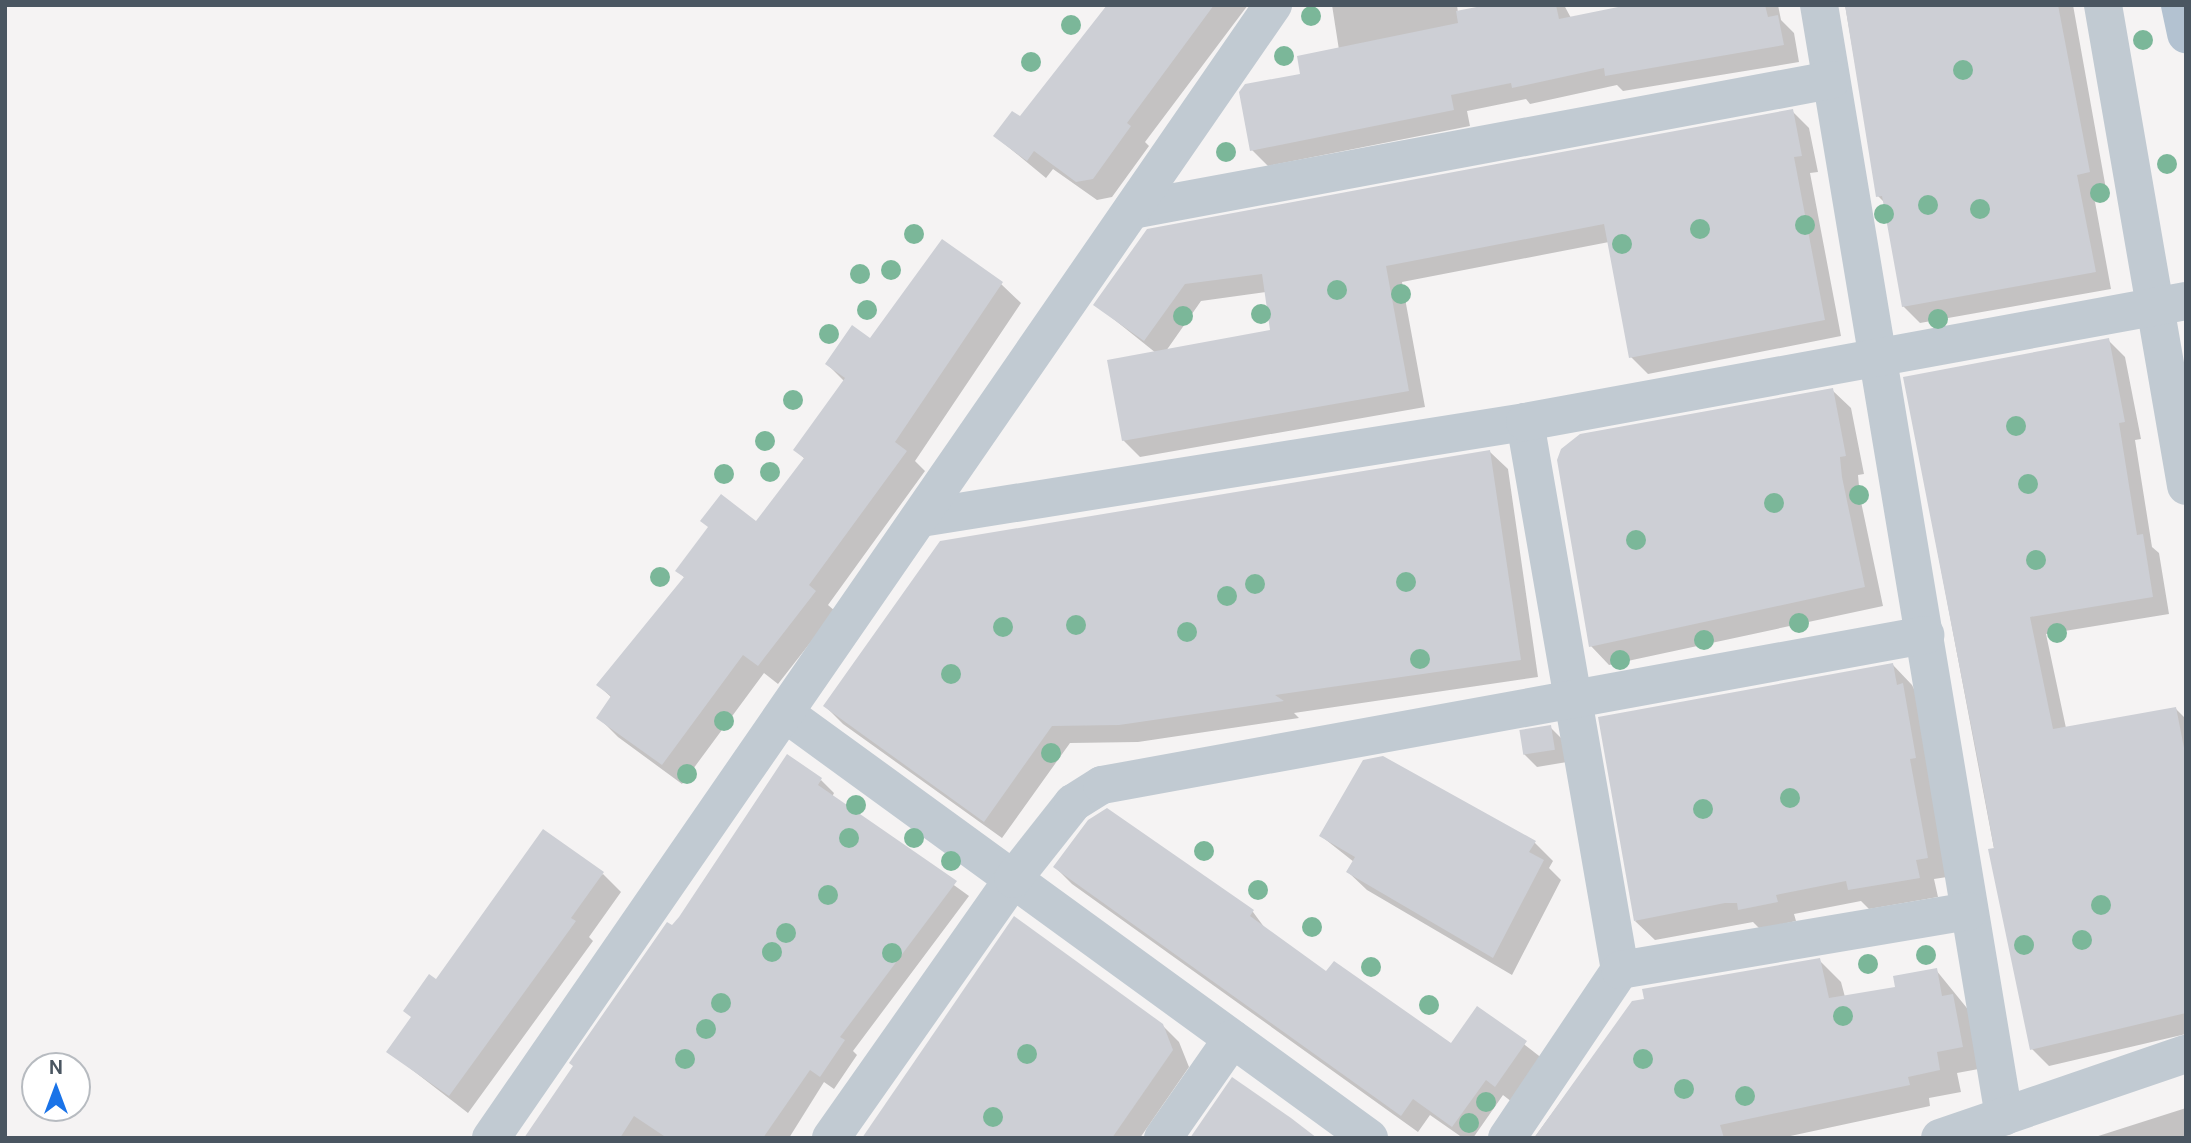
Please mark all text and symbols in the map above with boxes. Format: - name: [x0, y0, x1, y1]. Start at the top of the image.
- north arrow: [21, 1052, 91, 1122]
- text: N: [49, 1055, 63, 1080]

